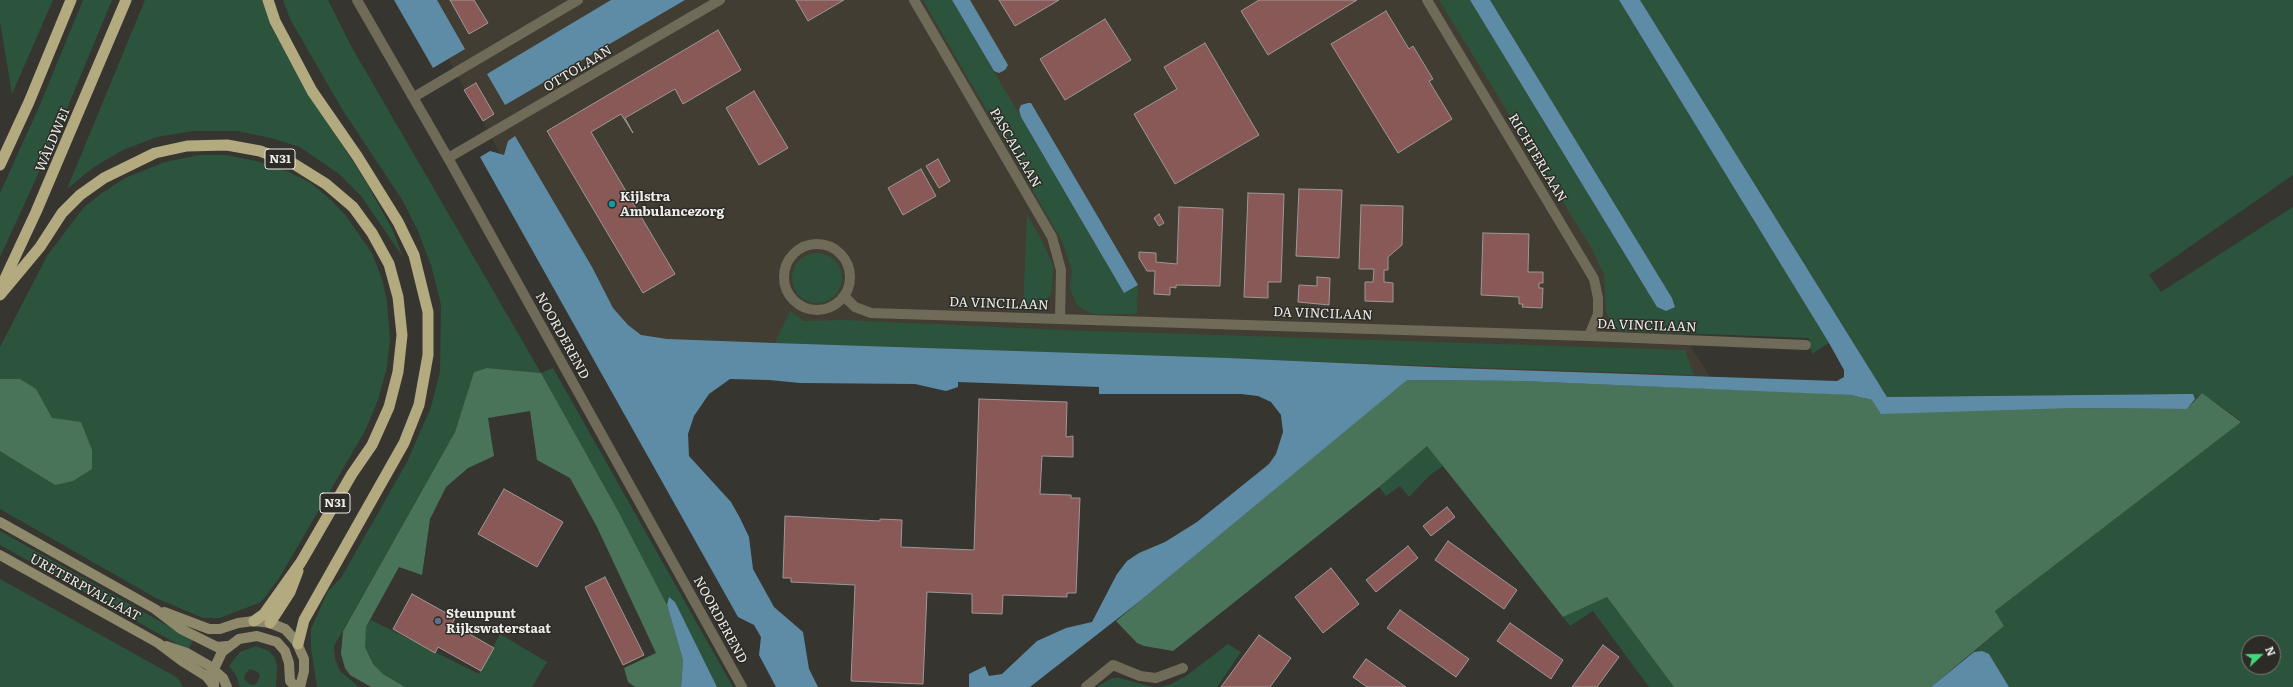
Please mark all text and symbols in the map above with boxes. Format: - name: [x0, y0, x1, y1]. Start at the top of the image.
- street label: OTTOLAAN: [541, 43, 615, 95]
- street label: PASCALLAAN: [986, 105, 1044, 191]
- street label: WÂLDWEI: [33, 106, 73, 174]
- street label: RICHTERLAAN: [1504, 111, 1570, 205]
- road number: N31: [265, 149, 295, 169]
- place label: Kijlstra Ambulancezorg: [620, 189, 724, 220]
- marker: Kijlstra Ambulancezorg: [607, 199, 617, 209]
- street label: NOORDEREND: [532, 290, 592, 382]
- street label: DA VINCILAAN: [949, 294, 1049, 314]
- street label: DA VINCILAAN: [1273, 304, 1373, 324]
- street label: DA VINCILAAN: [1597, 316, 1697, 336]
- road number: N31: [320, 493, 350, 513]
- street label: URETERPVALLAAT: [27, 551, 143, 625]
- street label: NOORDEREND: [690, 574, 750, 666]
- place label: Steunpunt Rijkswaterstaat: [446, 606, 551, 637]
- marker: Steunpunt Rijkswaterstaat: [433, 616, 443, 626]
- north arrow: [2241, 635, 2281, 675]
- text: N: [2262, 644, 2280, 658]

